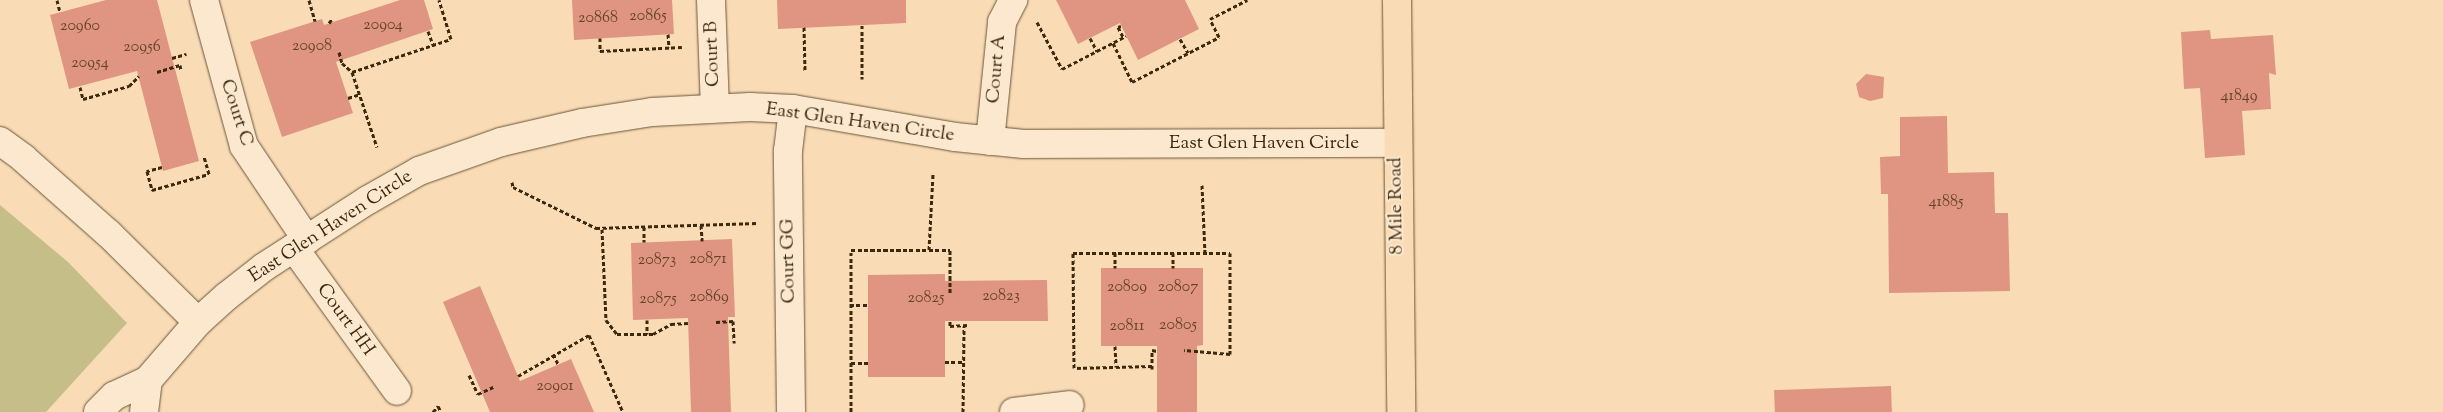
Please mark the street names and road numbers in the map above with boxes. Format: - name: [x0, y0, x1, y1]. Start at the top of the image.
- street label: Court B: [700, 21, 726, 87]
- street label: Court A: [983, 34, 1011, 104]
- street label: Court C: [214, 77, 258, 149]
- street label: East Glen Haven Circle: [764, 98, 956, 148]
- street label: East Glen Haven Circle: [1169, 133, 1359, 155]
- street label: 8 Mile Road: [1385, 157, 1409, 255]
- street label: East Glen Haven Circle: [245, 166, 417, 288]
- street label: Court GG: [777, 218, 801, 304]
- street label: Court HH: [311, 279, 379, 361]

